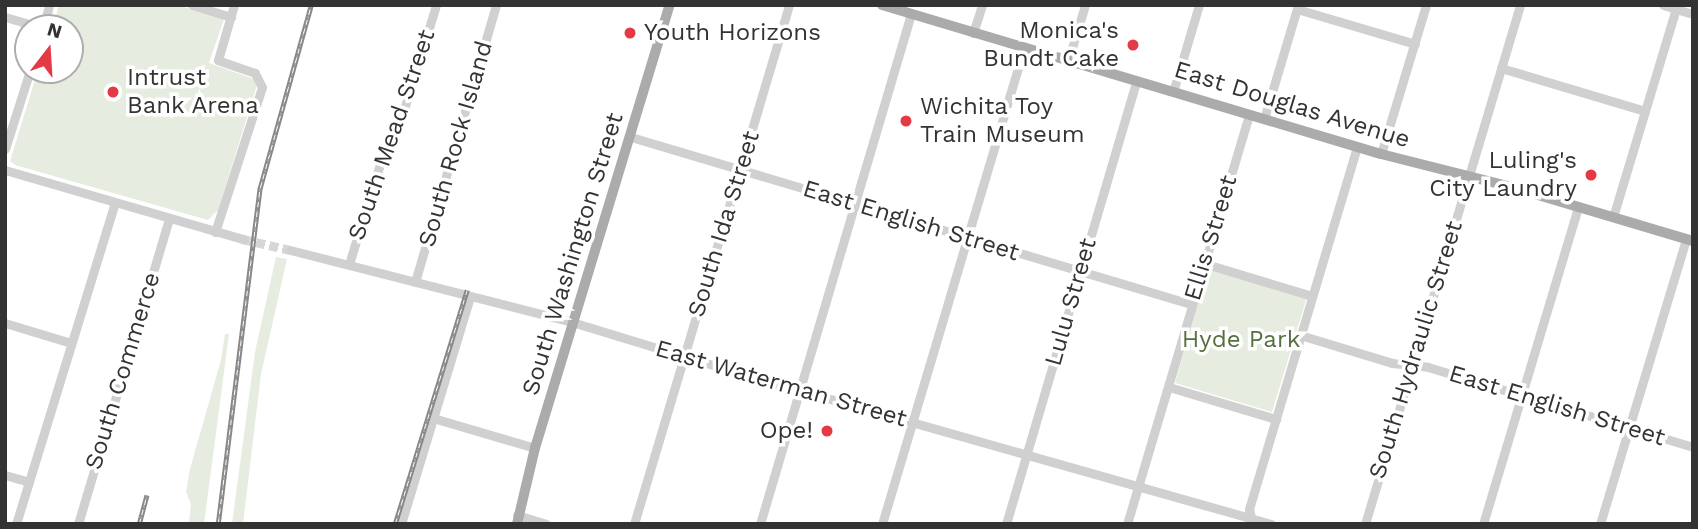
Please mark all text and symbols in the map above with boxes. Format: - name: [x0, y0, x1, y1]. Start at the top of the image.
- north arrow: [14, 14, 84, 84]
- text: N: [45, 17, 65, 43]
- place label: Monica's Bundt Cake: [983, 17, 1119, 73]
- place label: Youth Horizons: [644, 19, 821, 47]
- marker: Youth Horizons: [622, 25, 638, 41]
- street label: South Mead Street: [342, 26, 442, 244]
- marker: Monica's Bundt Cake: [1125, 37, 1141, 53]
- street label: South Rock Island: [413, 38, 499, 250]
- street label: East Douglas Avenue: [1170, 55, 1414, 155]
- place label: Intrust Bank Arena: [127, 64, 260, 120]
- marker: Intrust Bank Arena: [105, 84, 121, 100]
- place label: Wichita Toy Train Museum: [920, 93, 1085, 149]
- street label: South Washington Street: [516, 109, 630, 399]
- marker: Wichita Toy Train Museum: [898, 113, 914, 129]
- street label: South Ida Street: [682, 127, 766, 321]
- place label: Luling's City Laundry: [1429, 147, 1577, 203]
- marker: Luling's City Laundry: [1583, 167, 1599, 183]
- street label: Ellis Street: [1178, 172, 1244, 304]
- street label: East English Street: [800, 174, 1022, 268]
- street label: South Hydraulic Street: [1363, 218, 1469, 482]
- street label: Lulu Street: [1039, 235, 1103, 369]
- street label: South Commerce: [79, 269, 167, 473]
- park label: Hyde Park: [1182, 326, 1300, 354]
- street label: East Waterman Street: [652, 334, 910, 434]
- street label: East English Street: [1446, 359, 1668, 453]
- place label: Ope!: [760, 417, 813, 445]
- marker: Ope!: [819, 423, 835, 439]

